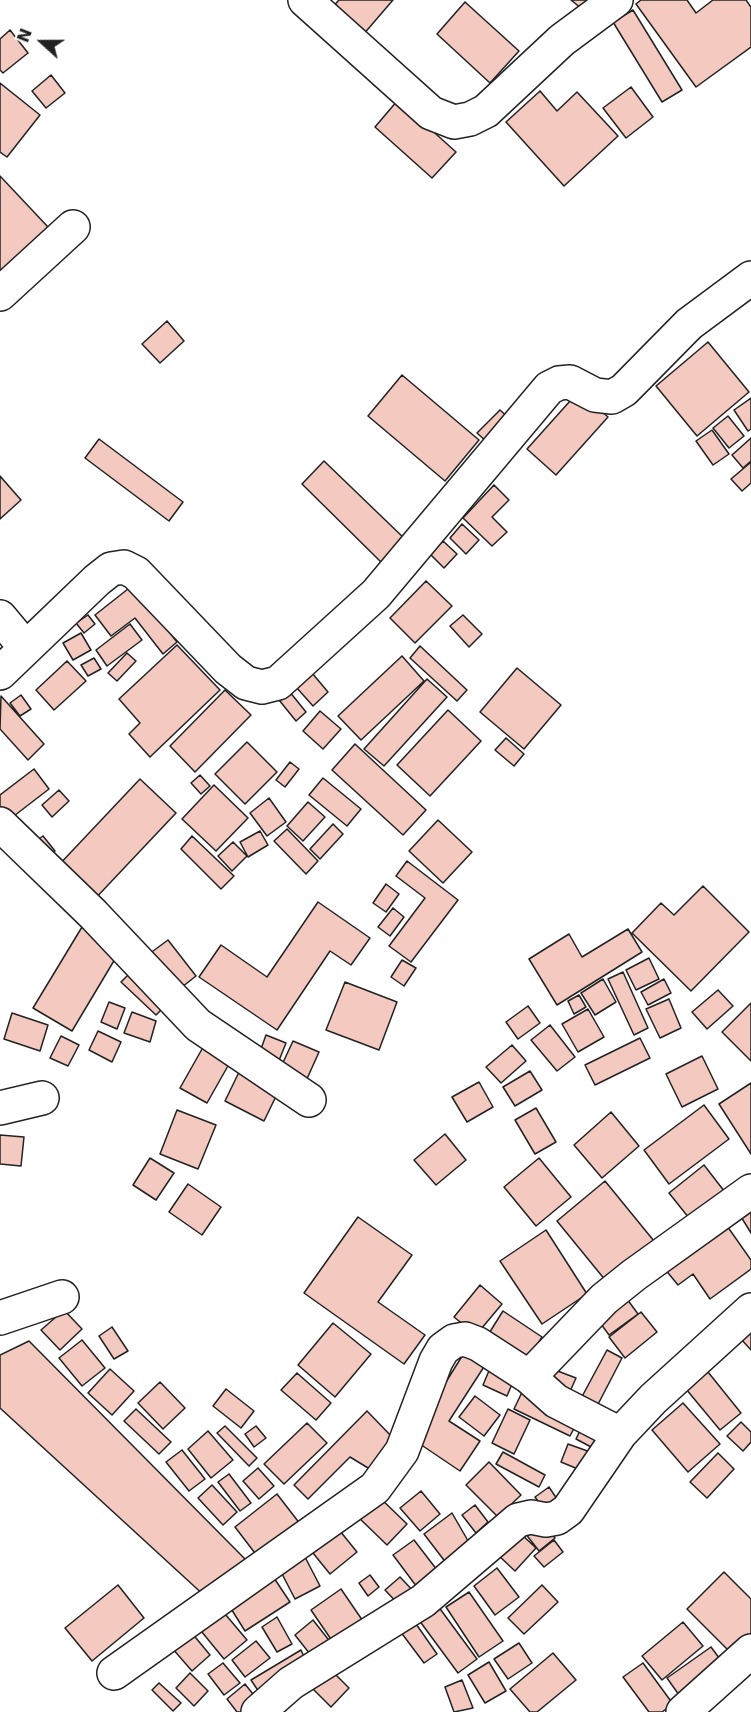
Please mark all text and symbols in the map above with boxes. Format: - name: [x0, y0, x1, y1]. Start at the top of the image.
- north arrow: [12, 12, 72, 72]
- text: N: [13, 26, 36, 45]

